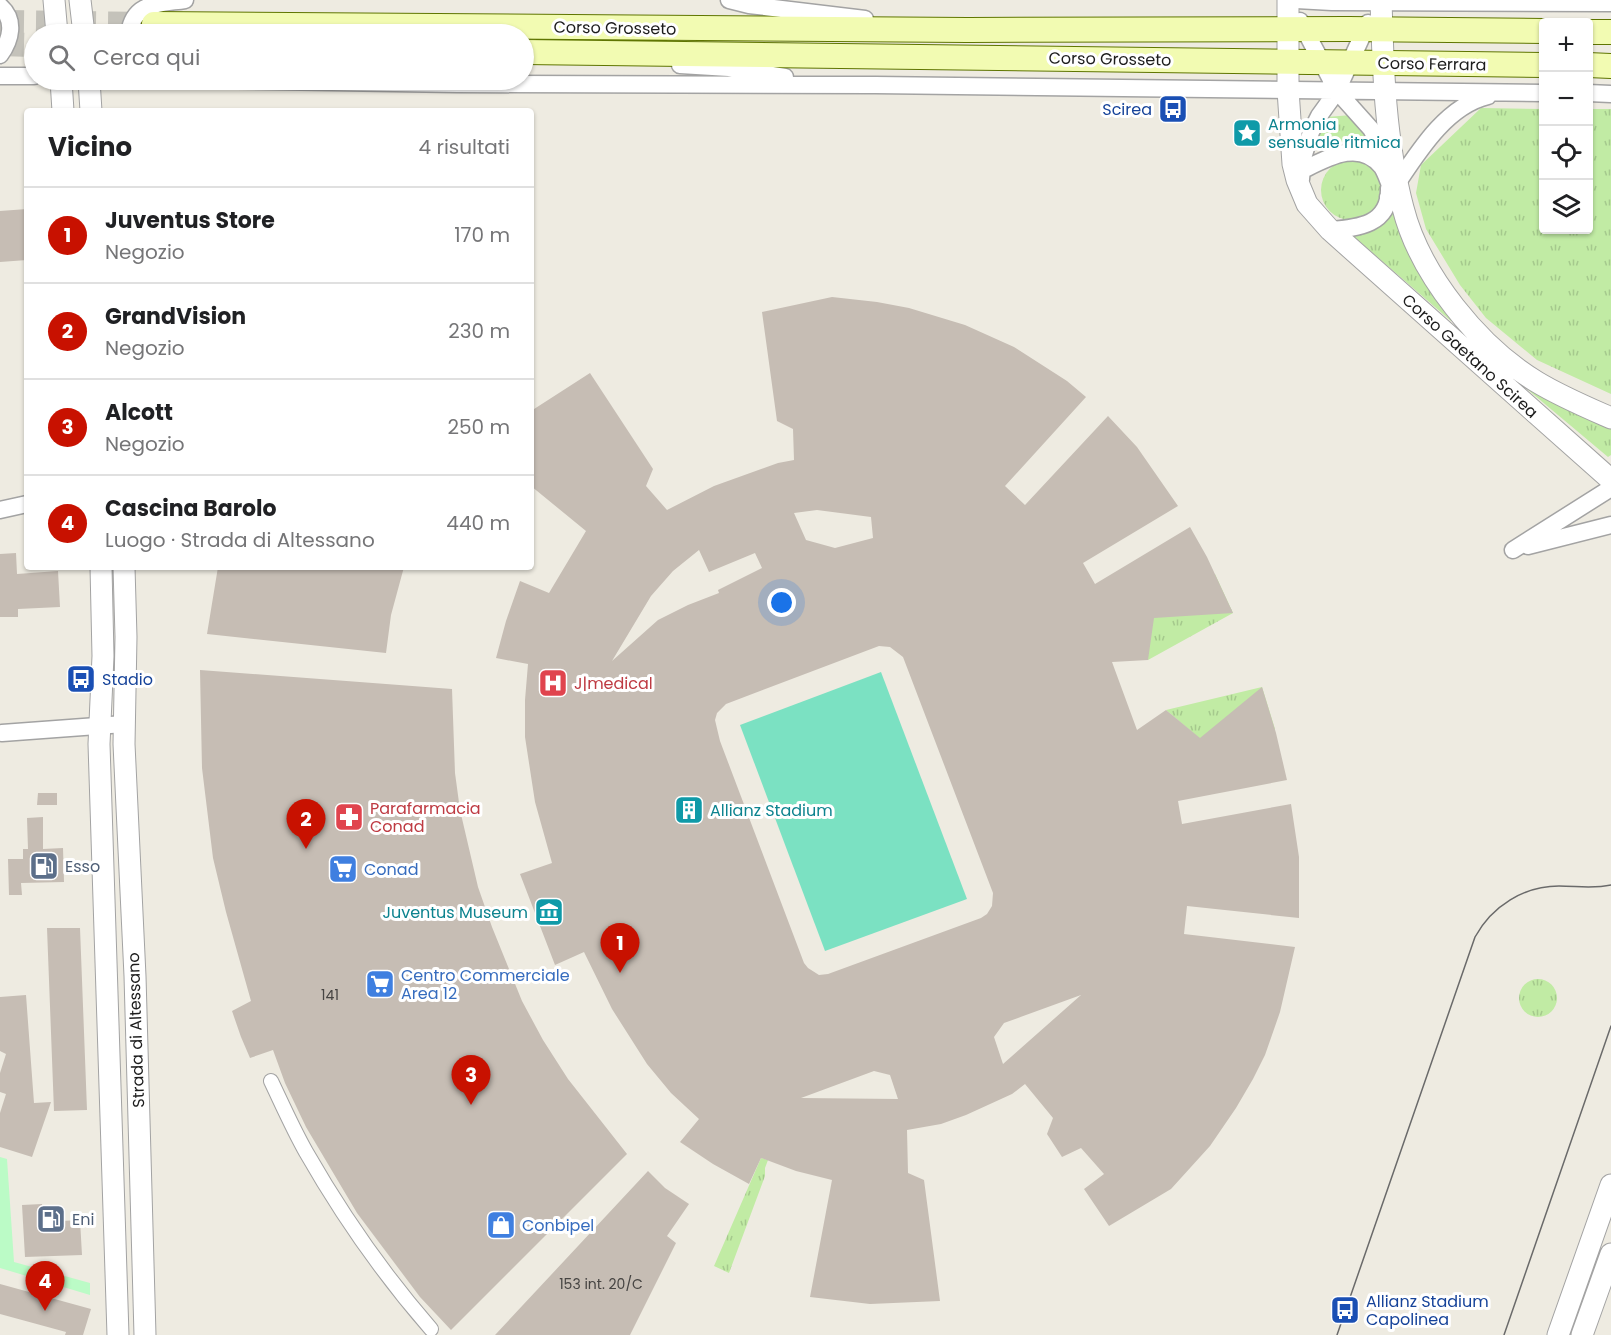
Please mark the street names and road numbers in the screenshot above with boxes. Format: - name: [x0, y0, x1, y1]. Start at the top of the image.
- street label: Corso Grosseto: [553, 15, 677, 41]
- street label: Corso Grosseto: [1048, 46, 1172, 72]
- street label: Corso Ferrara: [1377, 52, 1487, 76]
- street label: Corso Gaetano Scirea: [1397, 289, 1543, 423]
- street label: Strada di Altessano: [122, 952, 150, 1108]

